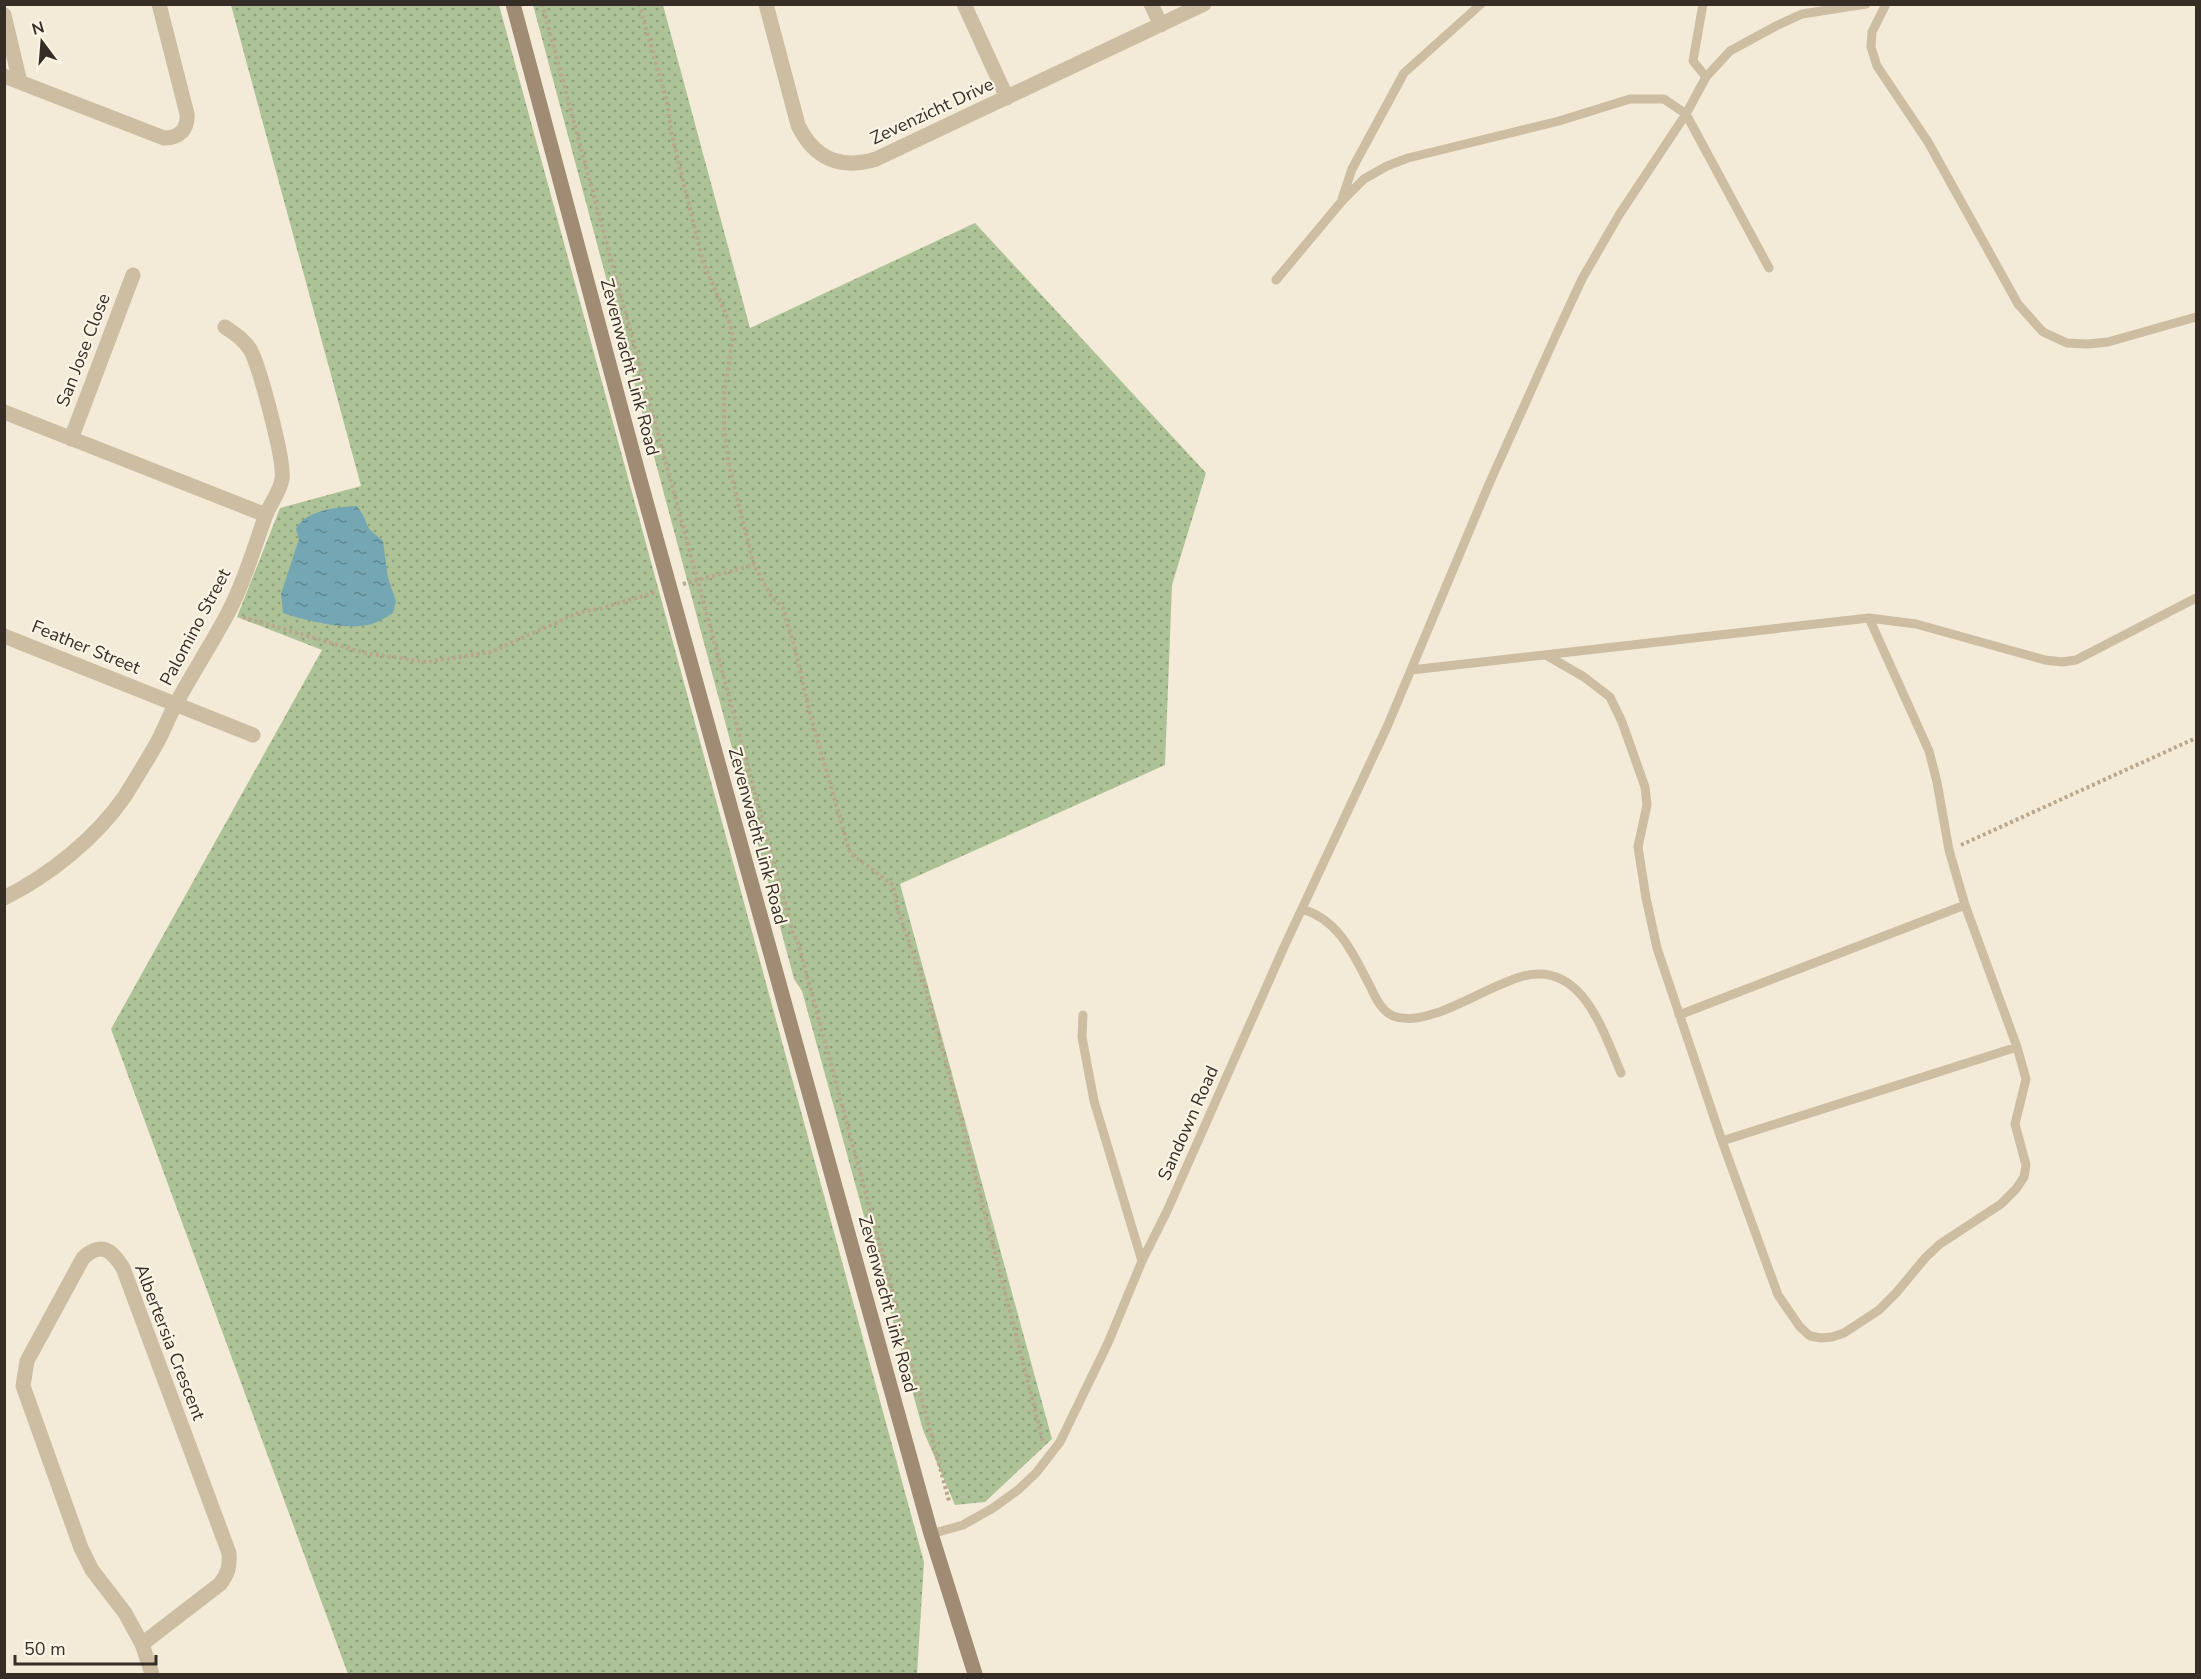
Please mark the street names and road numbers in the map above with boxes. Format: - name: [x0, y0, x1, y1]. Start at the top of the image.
- street label: Zevenzicht Drive: [866, 72, 998, 150]
- street label: Zevenwacht Link Road: [595, 276, 665, 458]
- street label: San Jose Close: [50, 290, 116, 410]
- street label: Palomino Street: [154, 564, 236, 690]
- street label: Feather Street: [28, 614, 144, 680]
- street label: Zevenwacht Link Road: [723, 745, 793, 927]
- street label: Sandown Road: [1152, 1062, 1224, 1184]
- street label: Zevenwacht Link Road: [853, 1213, 923, 1395]
- street label: Albertersia Crescent: [129, 1260, 211, 1424]

